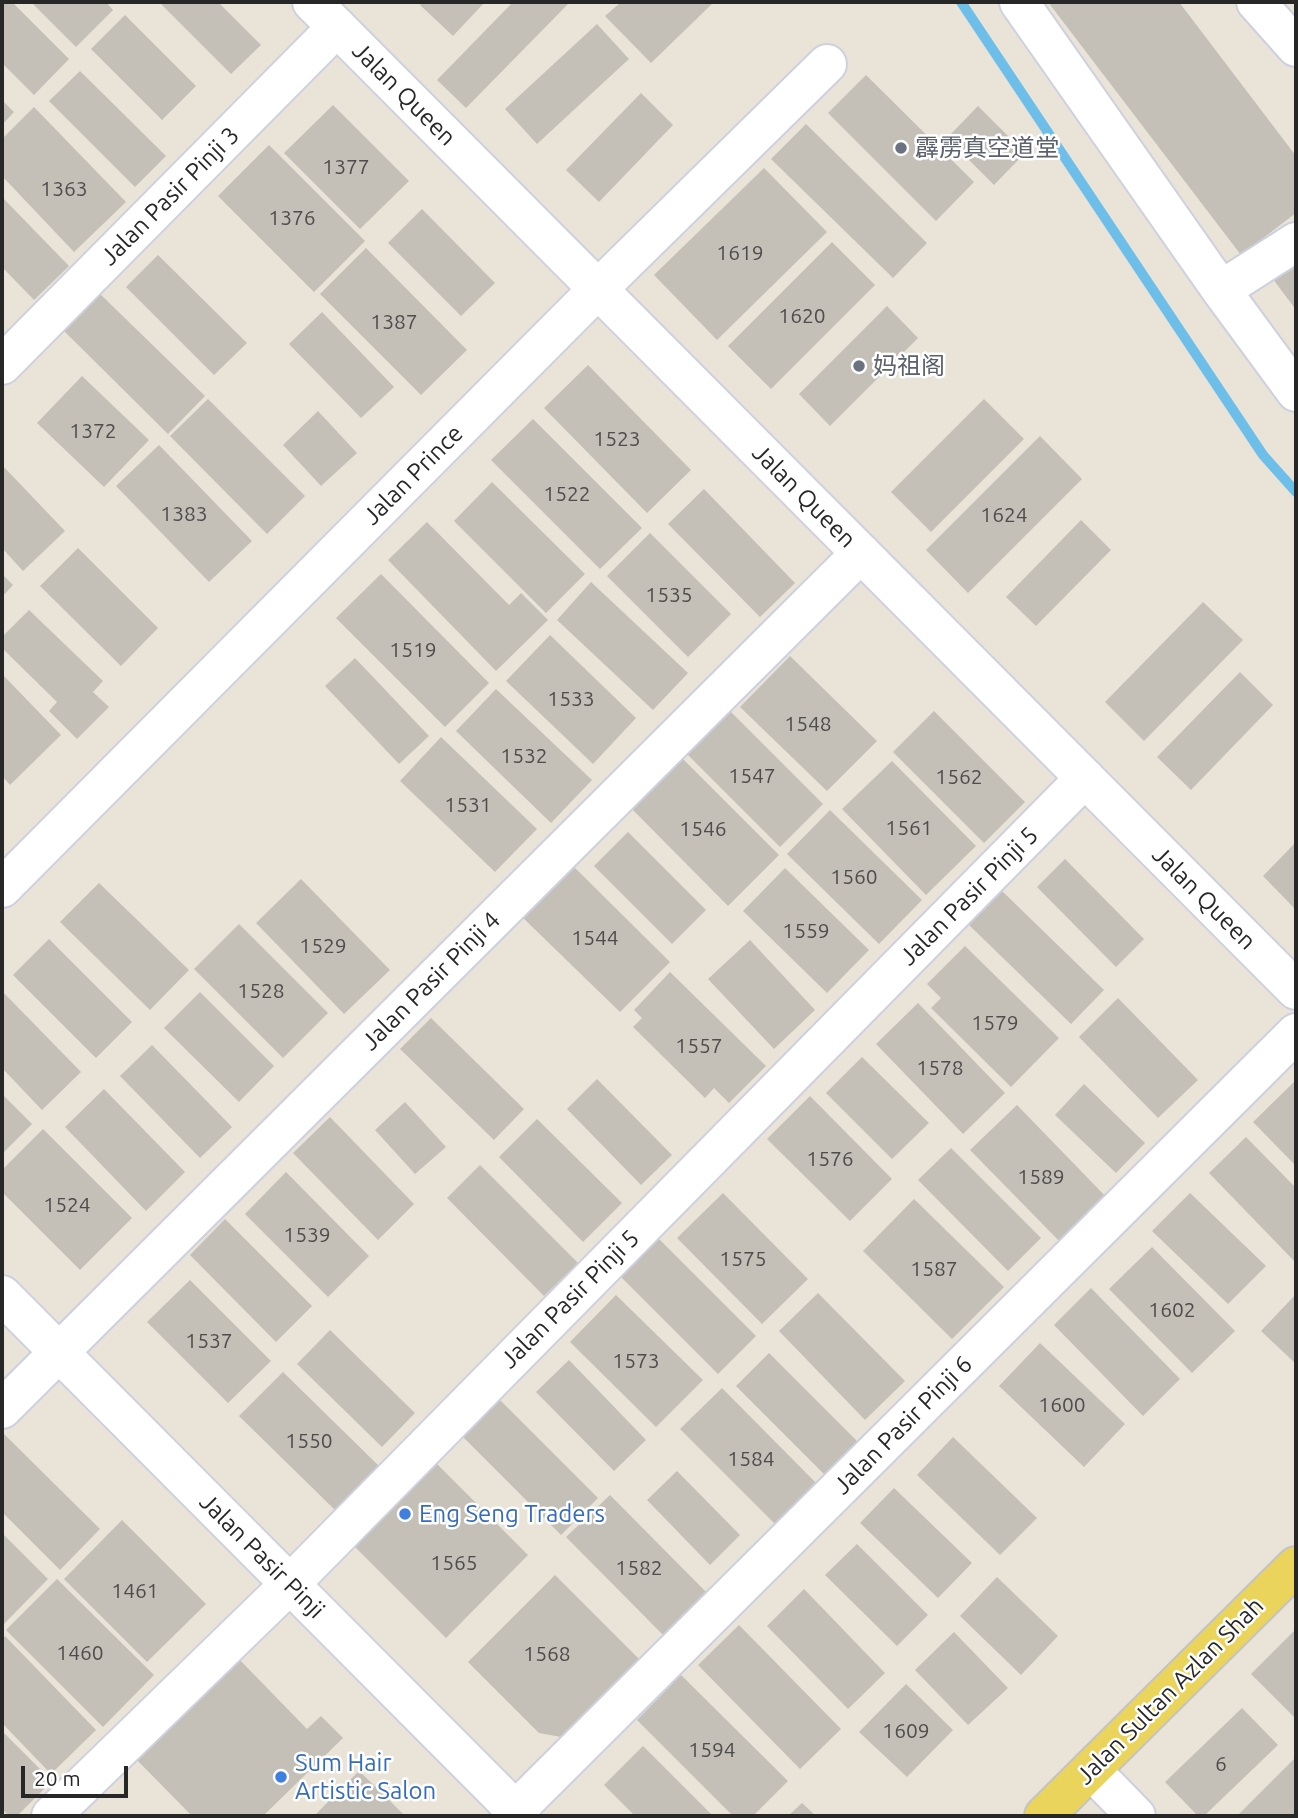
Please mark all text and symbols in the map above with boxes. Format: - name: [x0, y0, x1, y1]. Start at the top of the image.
- street label: Jalan Queen: [346, 36, 462, 152]
- street label: Jalan Pasir Pinji 3: [95, 121, 245, 271]
- place label: 霹雳真空道堂: [915, 134, 1059, 162]
- marker: 霹雳真空道堂: [893, 140, 909, 156]
- house number: 1377: [322, 154, 370, 180]
- house number: 1363: [40, 176, 88, 202]
- house number: 1376: [268, 205, 316, 231]
- house number: 1619: [716, 240, 764, 266]
- house number: 1620: [778, 303, 826, 329]
- house number: 1387: [370, 309, 418, 335]
- place label: 妈祖阁: [873, 352, 945, 380]
- marker: 妈祖阁: [851, 358, 867, 374]
- house number: 1372: [69, 418, 117, 444]
- street label: Jalan Prince: [357, 419, 469, 531]
- house number: 1523: [593, 426, 641, 452]
- street label: Jalan Queen: [746, 438, 862, 554]
- house number: 1522: [543, 481, 591, 507]
- house number: 1383: [160, 501, 208, 527]
- house number: 1624: [980, 502, 1028, 528]
- house number: 1535: [645, 582, 693, 608]
- house number: 1519: [389, 637, 437, 663]
- house number: 1533: [547, 686, 595, 712]
- house number: 1548: [784, 711, 832, 737]
- house number: 1532: [500, 743, 548, 769]
- house number: 1547: [728, 763, 776, 789]
- house number: 1562: [935, 764, 983, 790]
- house number: 1531: [444, 792, 492, 818]
- house number: 1561: [885, 815, 933, 841]
- house number: 1546: [679, 816, 727, 842]
- street label: Jalan Pasir Pinji 5: [894, 821, 1044, 971]
- street label: Jalan Queen: [1146, 840, 1262, 956]
- house number: 1560: [830, 864, 878, 890]
- street label: Jalan Pasir Pinji 4: [356, 906, 506, 1056]
- house number: 1559: [782, 918, 830, 944]
- house number: 1544: [571, 925, 619, 951]
- house number: 1529: [299, 933, 347, 959]
- house number: 1528: [237, 978, 285, 1004]
- house number: 1579: [971, 1010, 1019, 1036]
- house number: 1557: [675, 1033, 723, 1059]
- house number: 1578: [916, 1055, 964, 1081]
- house number: 1576: [806, 1146, 854, 1172]
- house number: 1589: [1017, 1164, 1065, 1190]
- house number: 1524: [43, 1192, 91, 1218]
- house number: 1539: [283, 1222, 331, 1248]
- street label: Jalan Pasir Pinji 5: [495, 1224, 645, 1374]
- house number: 1575: [719, 1246, 767, 1272]
- house number: 1587: [910, 1256, 958, 1282]
- house number: 1602: [1148, 1297, 1196, 1323]
- house number: 1537: [185, 1328, 233, 1354]
- house number: 1573: [612, 1348, 660, 1374]
- street label: Jalan Pasir Pinji 6: [828, 1350, 978, 1500]
- house number: 1600: [1038, 1392, 1086, 1418]
- house number: 1550: [285, 1428, 333, 1454]
- house number: 1584: [727, 1446, 775, 1472]
- street label: Jalan Pasir Pinji: [194, 1488, 330, 1624]
- place label: Eng Seng Traders: [419, 1500, 605, 1528]
- marker: Eng Seng Traders: [397, 1506, 413, 1522]
- house number: 1565: [430, 1550, 478, 1576]
- house number: 1582: [615, 1555, 663, 1581]
- house number: 1461: [111, 1578, 159, 1604]
- street label: Jalan Sultan Azlan Shah: [1070, 1591, 1270, 1791]
- house number: 1460: [56, 1640, 104, 1666]
- house number: 1568: [523, 1641, 571, 1667]
- house number: 1609: [882, 1718, 930, 1744]
- house number: 1594: [688, 1737, 736, 1763]
- place label: Sum Hair Artistic Salon: [295, 1749, 436, 1805]
- house number: 6: [1215, 1751, 1227, 1777]
- scale bar: [24, 1752, 131, 1796]
- text: 20 m: [34, 1766, 81, 1790]
- marker: Sum Hair Artistic Salon: [273, 1769, 289, 1785]

